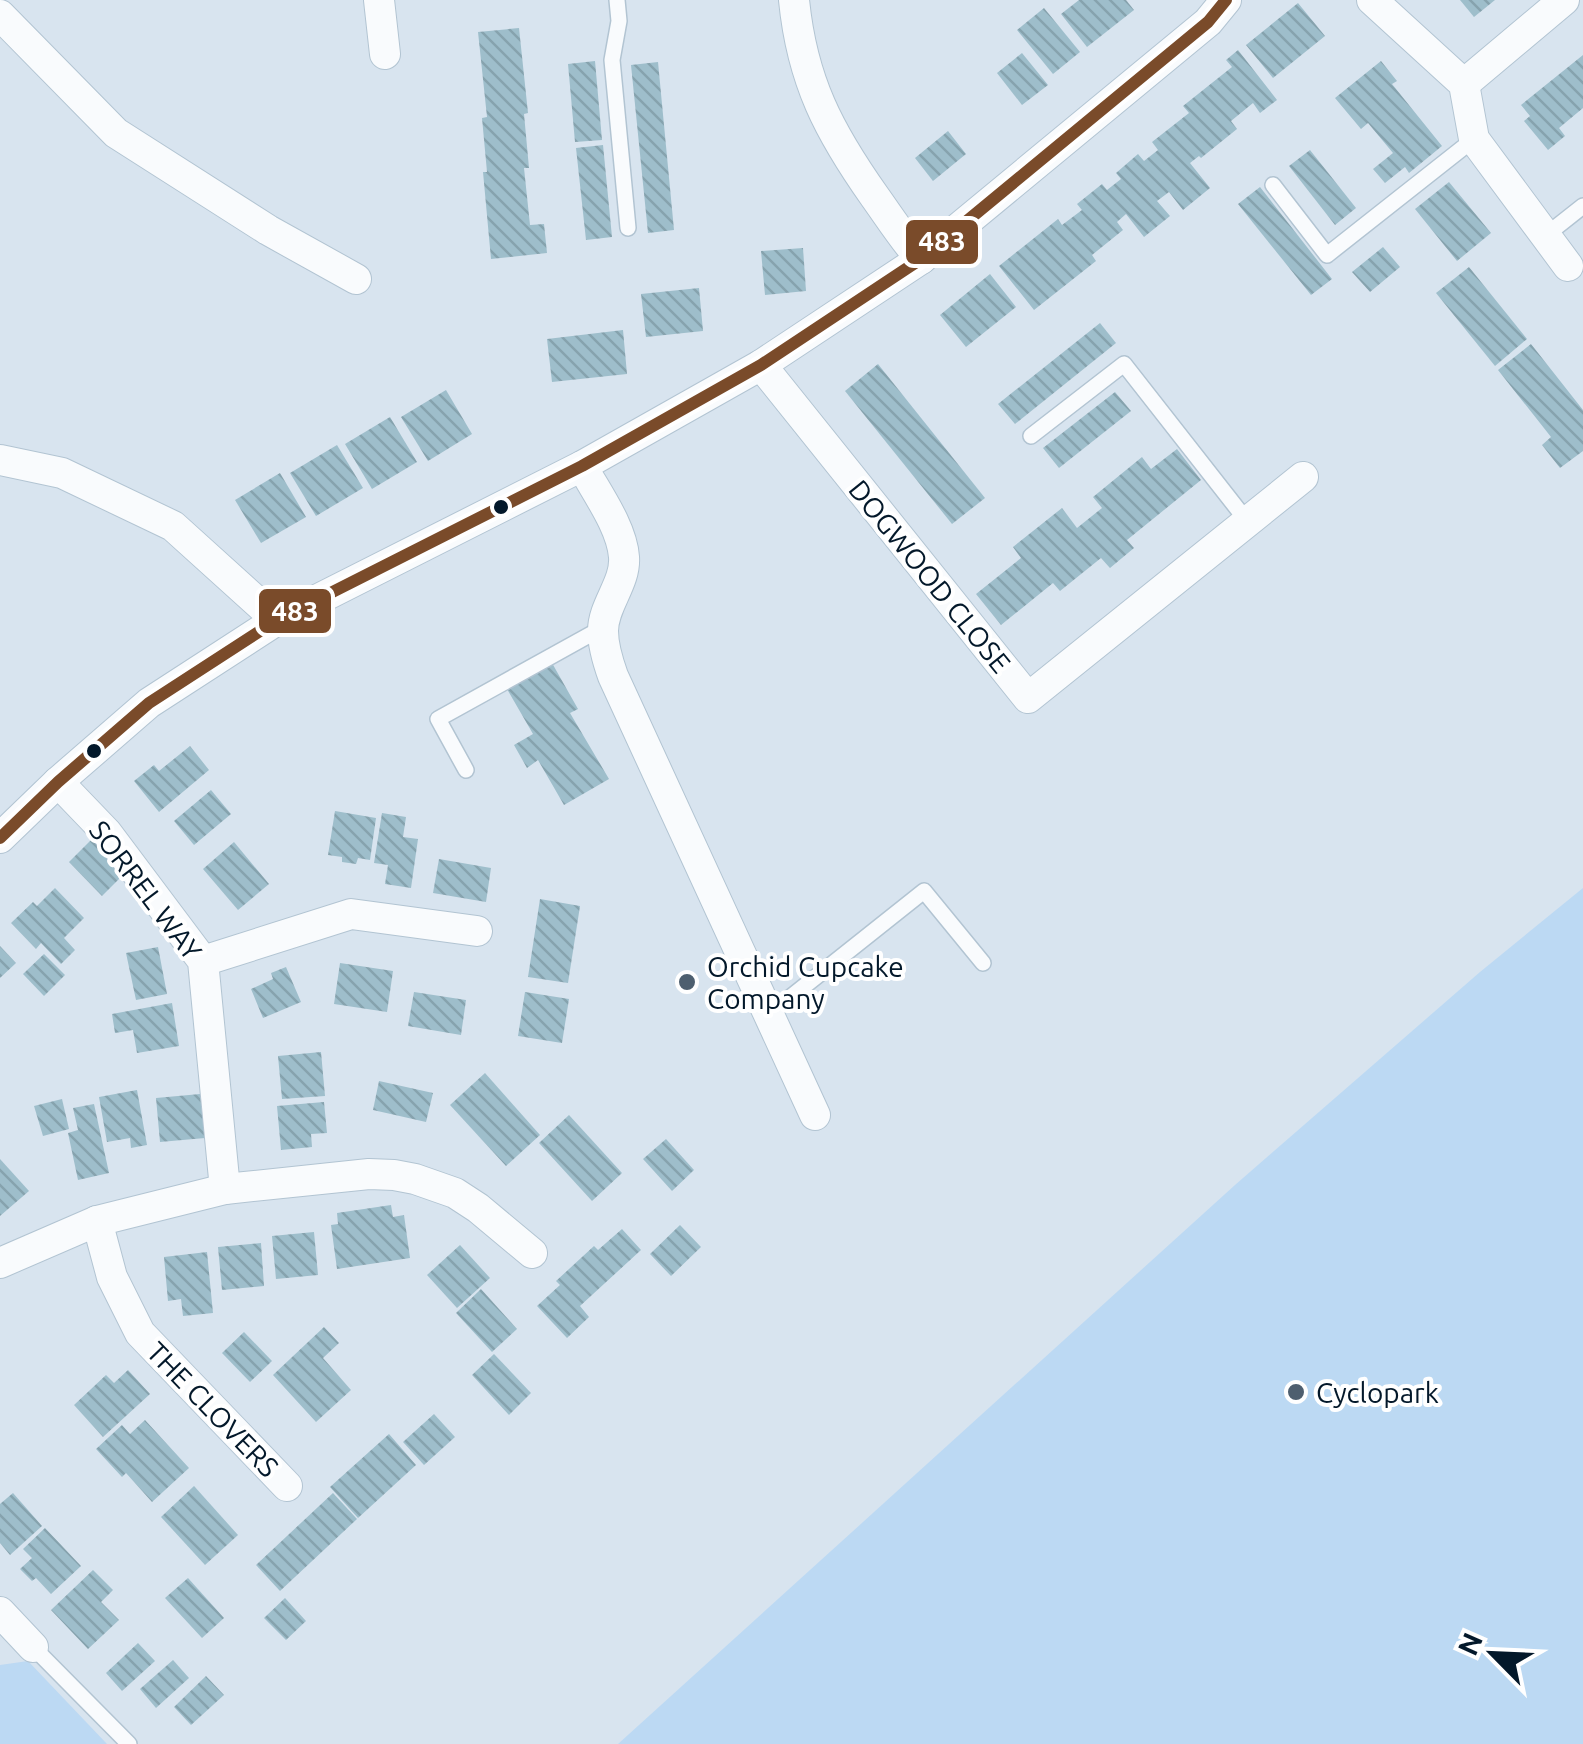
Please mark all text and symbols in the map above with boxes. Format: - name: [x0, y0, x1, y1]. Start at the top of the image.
- line badge: 483: [904, 218, 980, 266]
- text: 483: [918, 225, 966, 256]
- street label: DOGWOOD CLOSE: [843, 474, 1017, 678]
- unlabelled marker: [491, 497, 511, 517]
- line badge: 483: [257, 587, 333, 635]
- text: 483: [271, 595, 319, 626]
- unlabelled marker: [84, 741, 104, 761]
- street label: SORREL WAY: [84, 814, 208, 966]
- place label: Orchid Cupcake Company: [707, 951, 904, 1014]
- marker: Orchid Cupcake Company: [676, 971, 698, 993]
- street label: THE CLOVERS: [141, 1335, 285, 1483]
- place label: Cyclopark: [1316, 1377, 1439, 1408]
- marker: Cyclopark: [1285, 1381, 1307, 1403]
- north arrow: [1443, 1604, 1543, 1704]
- text: N: [1451, 1628, 1488, 1659]

